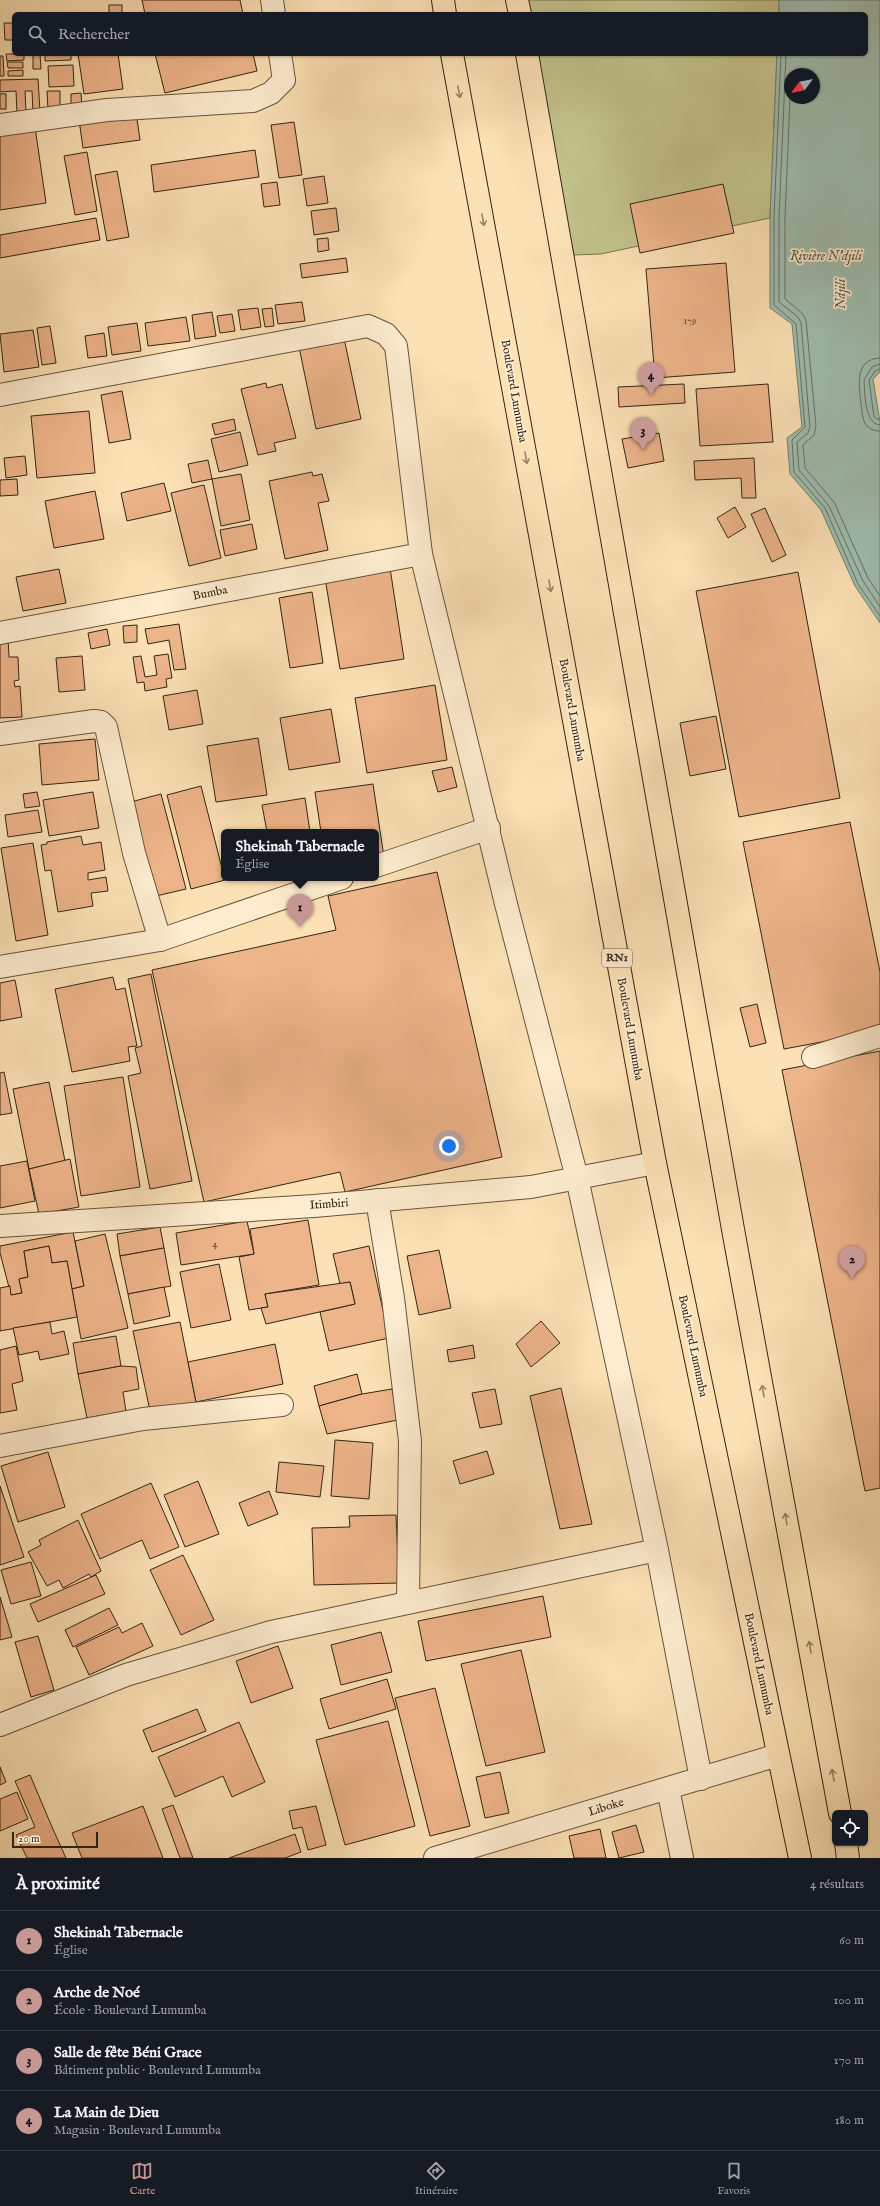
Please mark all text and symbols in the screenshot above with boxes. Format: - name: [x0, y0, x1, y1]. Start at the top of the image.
- search box: [12, 12, 868, 56]
- icon: search: [26, 23, 48, 45]
- text: Rechercher: [58, 25, 130, 44]
- north arrow: [784, 68, 820, 104]
- one-way arrow: [456, 85, 464, 98]
- one-way arrow: [479, 213, 487, 226]
- water label: Rivière N'djili: [790, 248, 863, 265]
- water label: Ndjili: [833, 277, 850, 309]
- house number: 179: [684, 315, 696, 328]
- street label: Boulevard Lumumba: [498, 338, 531, 444]
- pin: 4: [638, 362, 664, 395]
- pin: 3: [630, 417, 656, 450]
- one-way arrow: [522, 451, 530, 464]
- one-way arrow: [546, 579, 554, 592]
- street label: Bumba: [191, 582, 229, 604]
- street label: Boulevard Lumumba: [556, 657, 589, 763]
- popup: [221, 829, 379, 881]
- text: Shekinah Tabernacle: [236, 837, 364, 856]
- text: Église: [236, 856, 269, 873]
- pin: 1: [287, 894, 313, 927]
- road number: RN1: [602, 949, 632, 967]
- street label: Boulevard Lumumba: [614, 976, 647, 1082]
- your location: [439, 1136, 459, 1156]
- street label: Itimbiri: [309, 1195, 349, 1213]
- house number: 4: [213, 1238, 218, 1251]
- pin: 2: [839, 1246, 865, 1279]
- street label: Boulevard Lumumba: [675, 1293, 711, 1399]
- one-way arrow: [758, 1385, 766, 1398]
- one-way arrow: [782, 1513, 790, 1526]
- street label: Boulevard Lumumba: [741, 1611, 777, 1717]
- one-way arrow: [805, 1641, 813, 1654]
- one-way arrow: [829, 1769, 837, 1782]
- street label: Liboke: [586, 1794, 626, 1819]
- map controls: [832, 1810, 868, 1846]
- button: locate: [832, 1810, 868, 1846]
- scale bar: [12, 1830, 98, 1849]
- text: 20 m: [18, 1832, 39, 1846]
- text: À proximité: [16, 1874, 100, 1895]
- text: 4 résultats: [810, 1876, 864, 1893]
- text: Shekinah Tabernacle: [54, 1923, 183, 1942]
- text: 1: [27, 1932, 31, 1949]
- text: 60 m: [839, 1932, 864, 1949]
- text: Église: [54, 1942, 88, 1959]
- text: Arche de Noé: [54, 1983, 140, 2002]
- text: 2: [26, 1992, 32, 2009]
- text: 100 m: [834, 1992, 864, 2009]
- text: École · Boulevard Lumumba: [54, 2002, 206, 2019]
- text: Salle de fête Béni Grace: [54, 2043, 202, 2062]
- text: 3: [27, 2052, 31, 2069]
- text: 170 m: [834, 2052, 864, 2069]
- text: Bâtiment public · Boulevard Lumumba: [54, 2062, 261, 2079]
- text: La Main de Dieu: [54, 2103, 159, 2122]
- text: 4: [26, 2112, 32, 2129]
- text: 180 m: [835, 2112, 864, 2129]
- text: Magasin · Boulevard Lumumba: [54, 2122, 221, 2139]
- tab: Carte: [130, 2160, 155, 2198]
- tab: Itinéraire: [415, 2160, 458, 2198]
- tab: Favoris: [717, 2160, 750, 2198]

